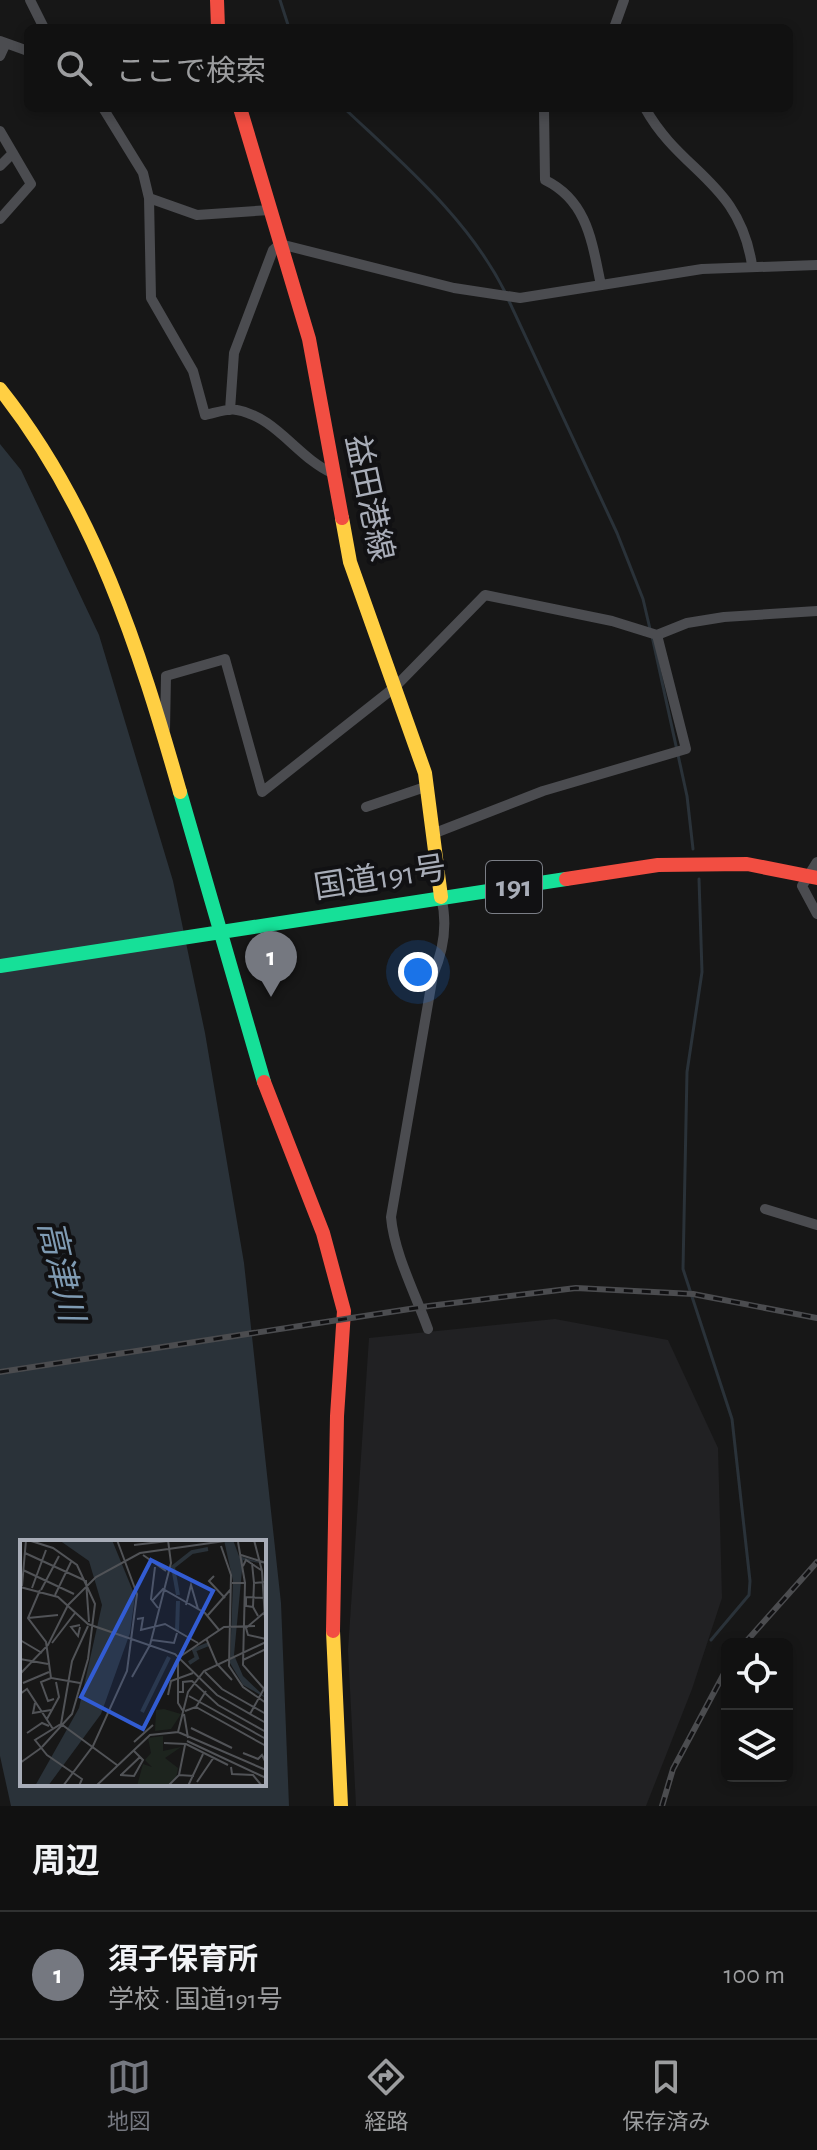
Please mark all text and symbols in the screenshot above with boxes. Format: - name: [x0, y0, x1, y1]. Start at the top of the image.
- search box: [24, 24, 793, 112]
- icon: search: [52, 46, 96, 90]
- text: ここで検索: [116, 57, 266, 87]
- street label: 益田港線: [340, 432, 400, 564]
- street label: 国道191号: [311, 850, 448, 904]
- road number: 191: [486, 861, 542, 913]
- pin: 1: [245, 931, 297, 997]
- your location: [398, 952, 438, 992]
- water label: 高津川: [32, 1217, 91, 1327]
- inset map: [20, 1540, 266, 1786]
- map controls: [721, 1638, 793, 1782]
- button: locate: [721, 1638, 793, 1710]
- button: layers: [721, 1710, 793, 1782]
- text: 周辺: [32, 1845, 100, 1879]
- text: 須子保育所: [108, 1945, 258, 1975]
- text: 1: [53, 1962, 63, 1988]
- text: 100 m: [724, 1962, 785, 1988]
- text: 学校 · 国道191号: [108, 1987, 283, 2013]
- tab: 地図: [107, 2055, 151, 2135]
- tab: 経路: [364, 2055, 408, 2135]
- tab: 保存済み: [622, 2055, 710, 2135]

